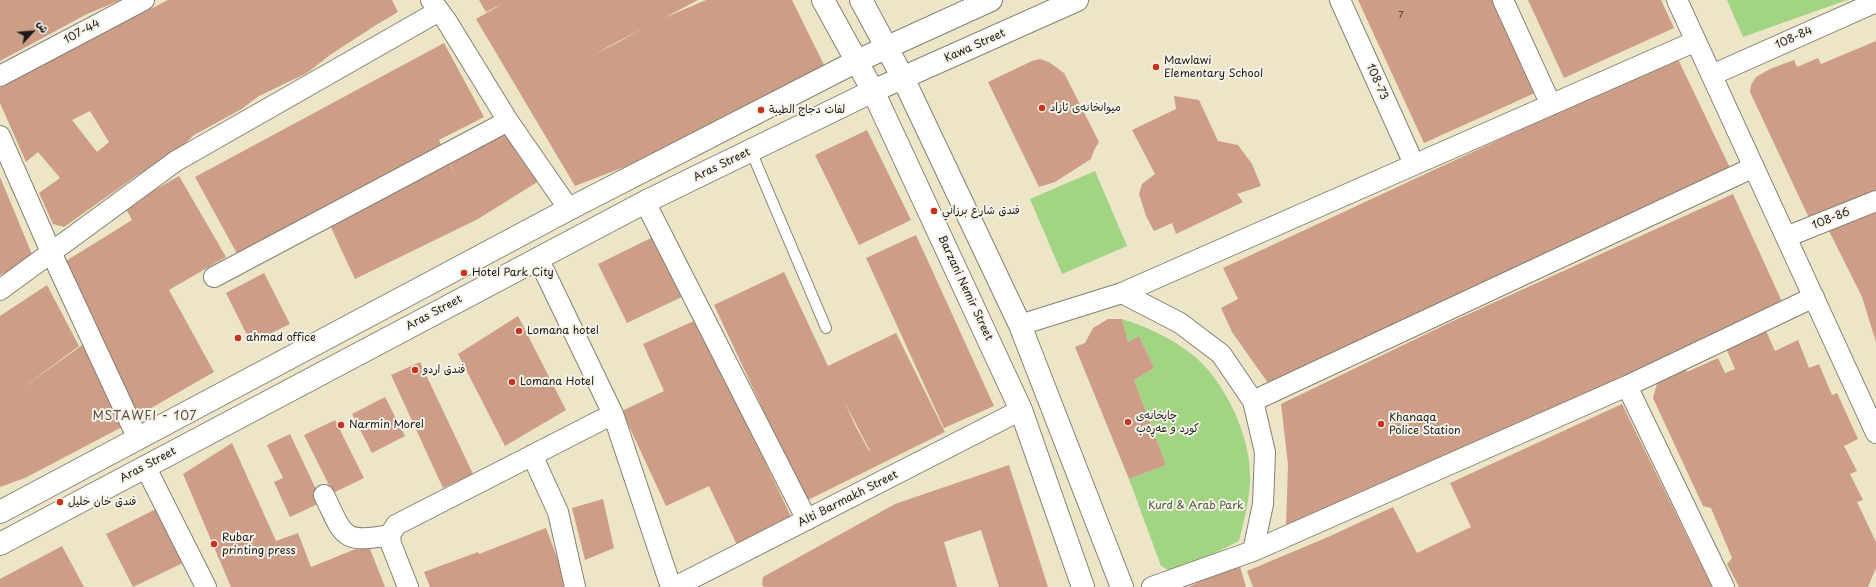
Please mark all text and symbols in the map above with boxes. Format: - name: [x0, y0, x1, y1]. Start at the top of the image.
- house number: 7: [1398, 11, 1404, 21]
- north arrow: [12, 12, 52, 52]
- text: ش: [33, 17, 54, 36]
- street label: 107-44: [62, 17, 102, 47]
- street label: 108-84: [1773, 24, 1815, 52]
- street label: Kawa Street: [943, 27, 1007, 65]
- place label: Mawlawi Elementary School: [1164, 54, 1263, 80]
- marker: Mawlawi Elementary School: [1151, 62, 1161, 72]
- street label: 108-73: [1363, 62, 1391, 102]
- place label: میوانخانەی ئازاد: [1050, 101, 1121, 115]
- place label: لفات دجاج الطيبة: [769, 103, 845, 117]
- marker: میوانخانەی ئازاد: [1037, 103, 1047, 113]
- marker: لفات دجاج الطيبة: [756, 105, 766, 115]
- street label: Aras Street: [691, 146, 753, 184]
- place label: فندق شارع برزاني: [942, 204, 1020, 218]
- street label: 108-86: [1810, 205, 1852, 233]
- marker: فندق شارع برزاني: [929, 206, 939, 216]
- street label: Barzani Nemir Street: [935, 233, 995, 343]
- place label: Hotel Park City: [472, 266, 554, 280]
- marker: Hotel Park City: [459, 268, 469, 278]
- street label: Aras Street: [404, 293, 464, 333]
- place label: Lomana hotel: [527, 324, 599, 338]
- marker: Lomana hotel: [514, 326, 524, 336]
- place label: ahmad office: [246, 331, 316, 345]
- marker: ahmad office: [233, 333, 243, 343]
- place label: فندق اردو: [423, 363, 465, 377]
- marker: فندق اردو: [410, 365, 420, 375]
- place label: Lomana Hotel: [520, 375, 594, 389]
- marker: Lomana Hotel: [507, 377, 517, 387]
- place label: چایخانەی کورد و عەڕەب: [1136, 409, 1199, 435]
- district label: MSTAWFI - 107: [92, 410, 198, 424]
- place label: Khanaqa Police Station: [1389, 411, 1461, 437]
- marker: چایخانەی کورد و عەڕەب: [1123, 417, 1133, 427]
- place label: Narmin Morel: [349, 418, 424, 432]
- marker: Khanaqa Police Station: [1376, 419, 1386, 429]
- marker: Narmin Morel: [336, 420, 346, 430]
- street label: Aras Street: [118, 445, 178, 485]
- street label: Alti Barmakh Street: [796, 468, 900, 530]
- place label: فندق خان خليل: [68, 495, 136, 509]
- marker: فندق خان خليل: [55, 497, 65, 507]
- park label: Kurd & Arab Park: [1148, 499, 1244, 513]
- place label: Rubar printing press: [222, 531, 296, 557]
- marker: Rubar printing press: [209, 539, 219, 549]

